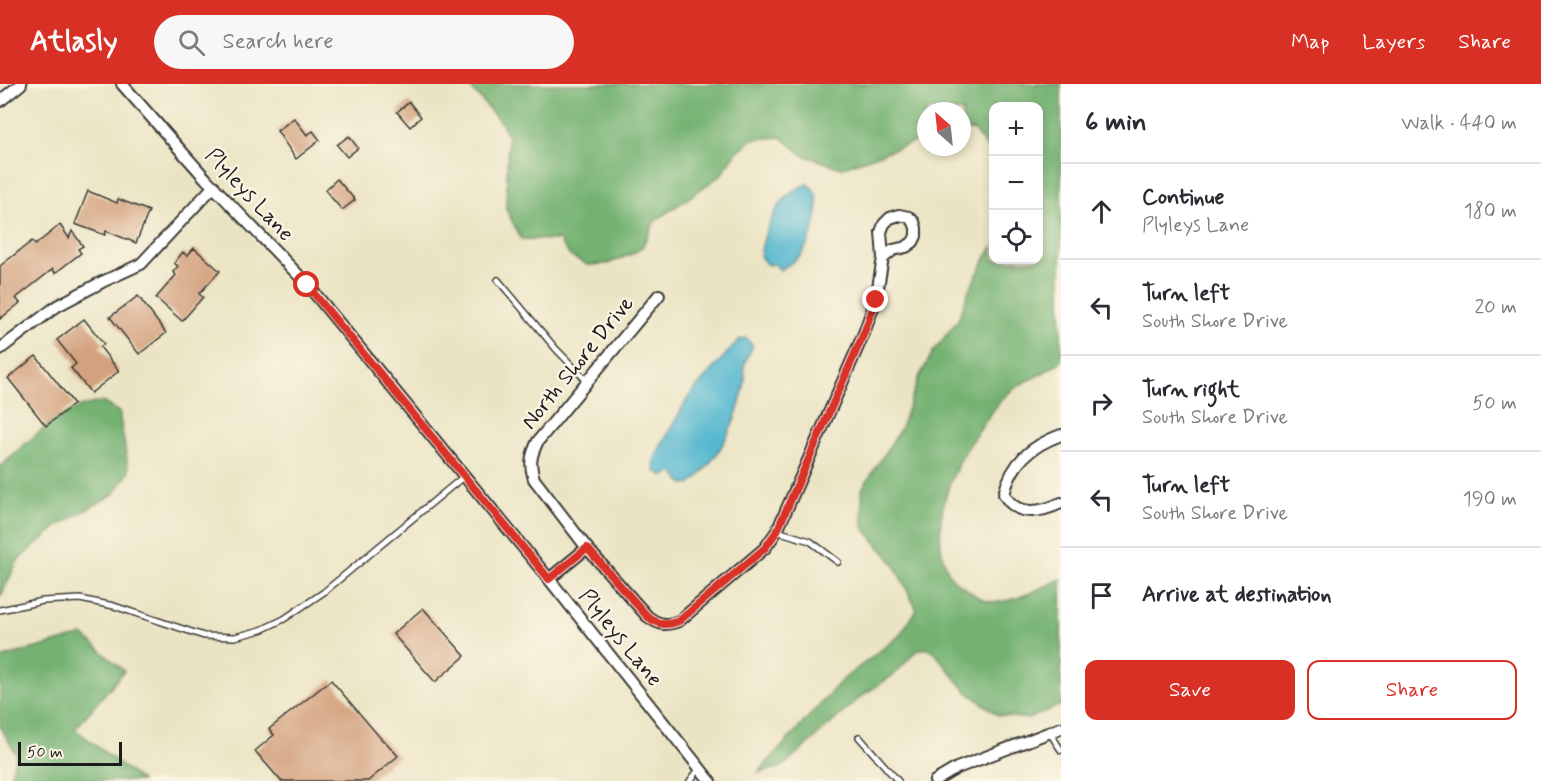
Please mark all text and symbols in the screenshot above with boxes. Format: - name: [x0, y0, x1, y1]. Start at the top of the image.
- search box: [154, 15, 574, 69]
- text: Atlasly: [30, 24, 118, 61]
- icon: search: [175, 26, 208, 59]
- text: Search here: [223, 28, 333, 56]
- text: Map: [1291, 28, 1329, 56]
- text: Layers: [1362, 28, 1425, 56]
- text: Share: [1458, 28, 1511, 56]
- north arrow: [917, 102, 971, 156]
- map controls: [989, 102, 1043, 264]
- button: +: [989, 102, 1043, 156]
- text: 6 min: [1085, 106, 1147, 140]
- text: Walk · 440 m: [1401, 110, 1517, 137]
- street label: Plyleys Lane: [199, 142, 299, 248]
- button: −: [989, 156, 1043, 210]
- text: Continue: [1142, 184, 1224, 212]
- icon: ahead: [1085, 195, 1118, 228]
- text: 180 m: [1464, 198, 1517, 225]
- button: locate: [989, 210, 1043, 264]
- text: Plyleys Lane: [1142, 212, 1249, 239]
- route start: [293, 271, 319, 297]
- text: Turn left: [1142, 280, 1230, 308]
- route end: [862, 286, 888, 312]
- street label: North Shore Drive: [516, 291, 640, 435]
- icon: left: [1085, 291, 1118, 324]
- text: 20 m: [1474, 294, 1517, 321]
- text: South Shore Drive: [1142, 308, 1288, 335]
- text: Turn right: [1142, 376, 1240, 404]
- icon: right: [1085, 387, 1118, 420]
- text: 50 m: [1472, 390, 1517, 417]
- text: South Shore Drive: [1142, 404, 1288, 431]
- text: Turn left: [1142, 472, 1230, 500]
- icon: left: [1085, 483, 1118, 516]
- text: 190 m: [1463, 486, 1517, 513]
- text: South Shore Drive: [1142, 500, 1288, 527]
- icon: arrive: [1085, 579, 1118, 612]
- text: Arrive at destination: [1142, 581, 1332, 609]
- street label: Plyleys Lane: [572, 583, 668, 693]
- button: Save: [1085, 660, 1295, 720]
- button: Share: [1307, 660, 1517, 720]
- scale bar: [18, 739, 122, 766]
- text: 50 m: [27, 742, 63, 763]

